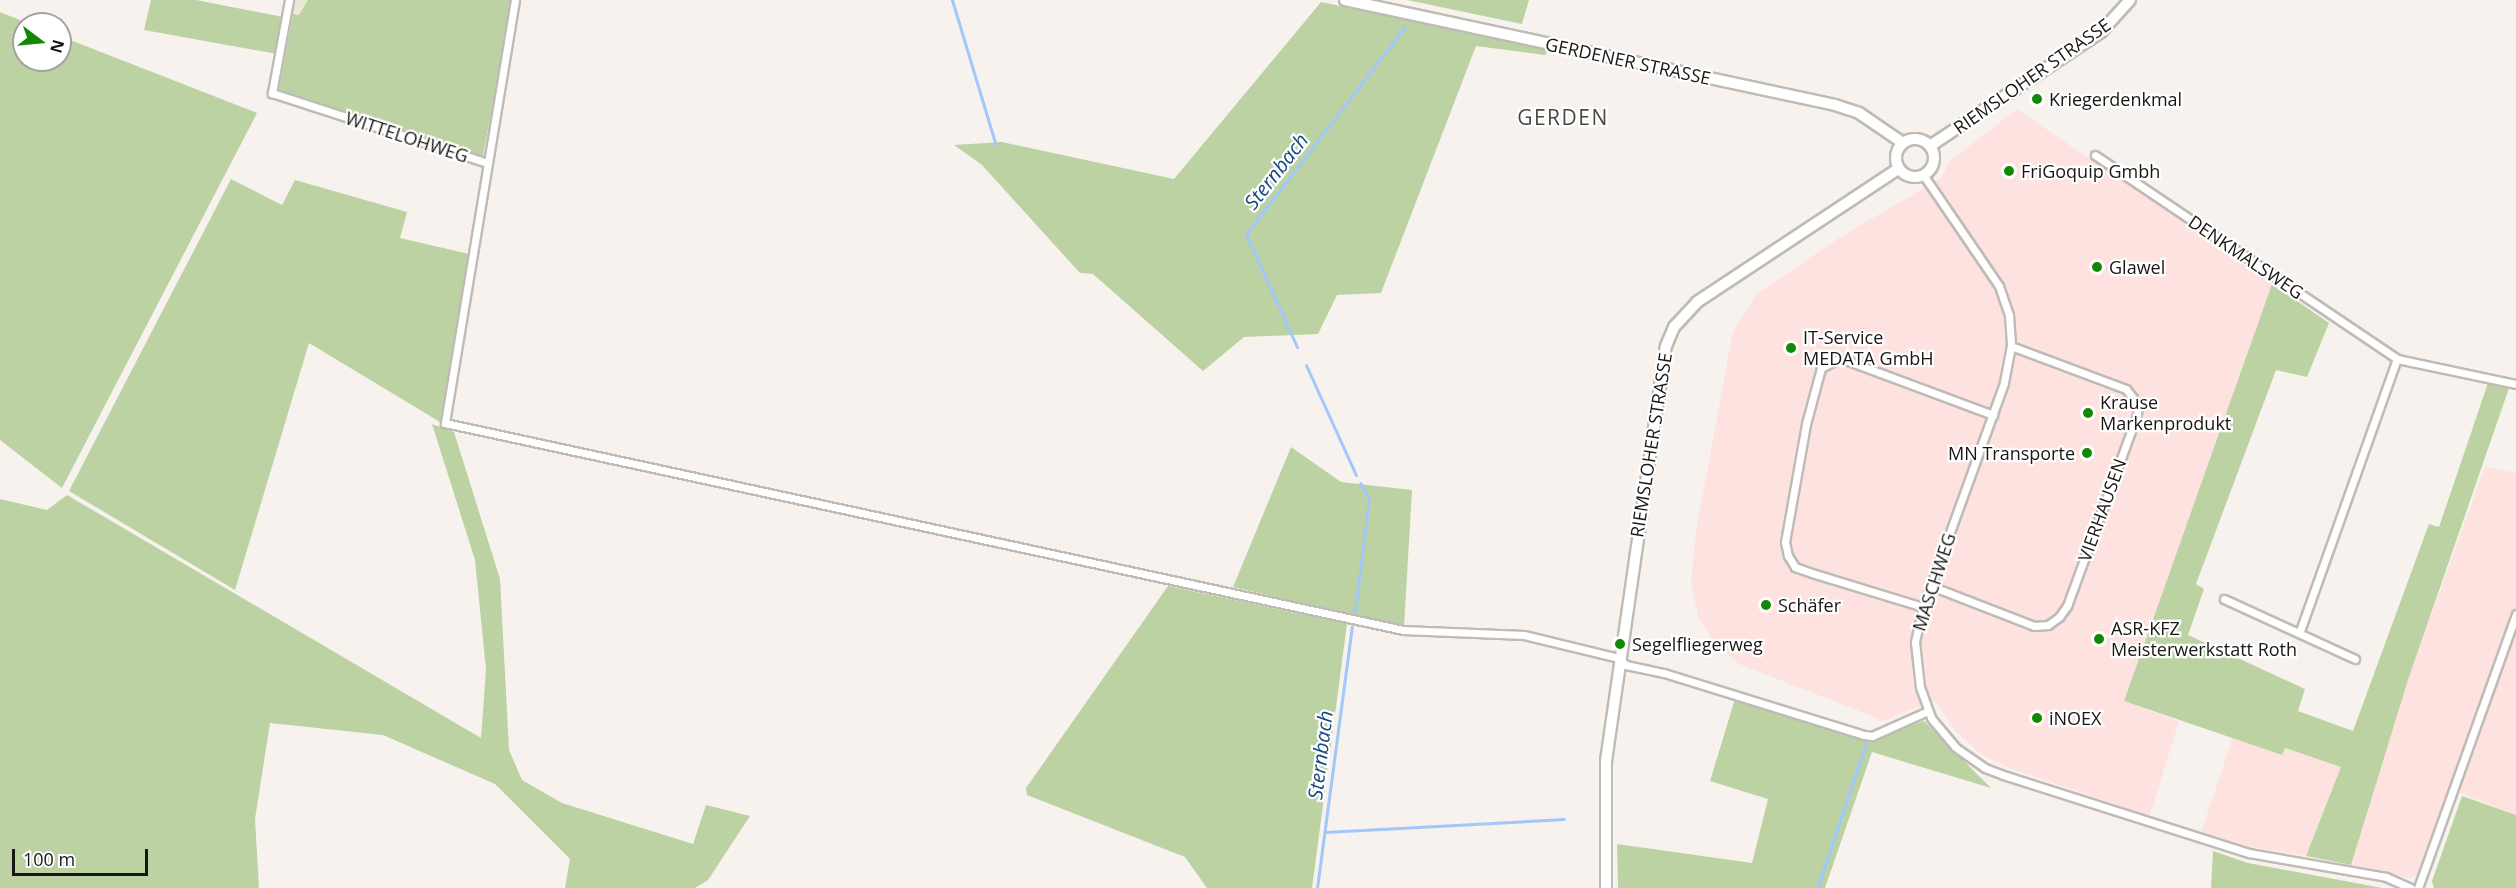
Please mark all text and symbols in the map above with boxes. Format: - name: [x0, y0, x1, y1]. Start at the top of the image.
- north arrow: [12, 12, 72, 72]
- street label: RIEMSLOHER STRASSE: [1949, 14, 2115, 138]
- street label: GERDENER STRASSE: [1543, 33, 1713, 89]
- text: N: [45, 37, 70, 56]
- place label: Kriegerdenkmal: [2049, 88, 2182, 110]
- marker: Kriegerdenkmal: [2030, 92, 2044, 106]
- district label: GERDEN: [1517, 104, 1609, 130]
- street label: WITTELOHWEG: [343, 107, 471, 167]
- water label: Sternbach: [1239, 128, 1313, 214]
- place label: FriGoquip Gmbh: [2021, 160, 2160, 182]
- marker: FriGoquip Gmbh: [2002, 164, 2016, 178]
- street label: DENKMALSWEG: [2184, 211, 2308, 303]
- place label: Glawel: [2109, 256, 2165, 278]
- marker: Glawel: [2090, 260, 2104, 274]
- place label: IT-Service MEDATA GmbH: [1803, 327, 1934, 370]
- marker: IT-Service MEDATA GmbH: [1784, 341, 1798, 355]
- street label: RIEMSLOHER STRASSE: [1626, 351, 1676, 539]
- place label: Krause Markenprodukt: [2100, 392, 2231, 434]
- marker: Krause Markenprodukt: [2081, 406, 2095, 420]
- place label: MN Transporte: [1948, 442, 2075, 464]
- marker: MN Transporte: [2080, 446, 2094, 460]
- street label: VIERHAUSEN: [2073, 456, 2131, 564]
- street label: MASCHWEG: [1908, 530, 1960, 634]
- place label: Schäfer: [1778, 594, 1841, 616]
- marker: Schäfer: [1759, 598, 1773, 612]
- place label: ASR-KFZ Meisterwerkstatt Roth: [2111, 618, 2297, 660]
- marker: ASR-KFZ Meisterwerkstatt Roth: [2092, 632, 2106, 646]
- place label: Segelfliegerweg: [1632, 633, 1763, 655]
- marker: Segelfliegerweg: [1613, 637, 1627, 651]
- place label: iNOEX: [2049, 707, 2101, 729]
- water label: Sternbach: [1303, 709, 1337, 801]
- marker: iNOEX: [2030, 711, 2044, 725]
- scale bar: [15, 837, 152, 875]
- text: 100 m: [23, 847, 75, 871]

